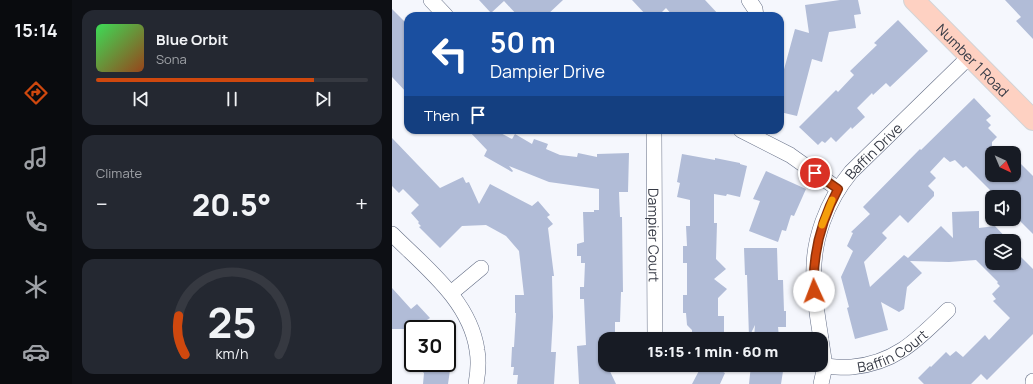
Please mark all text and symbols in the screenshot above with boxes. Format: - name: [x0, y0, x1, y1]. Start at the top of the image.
- text: 15:14: [14, 18, 58, 42]
- street label: Number 1 Road: [933, 19, 1014, 100]
- text: 50 m: [490, 23, 556, 61]
- icon: left: [424, 28, 476, 80]
- text: Blue Orbit: [156, 29, 228, 50]
- text: Sona: [156, 50, 187, 68]
- text: Dampier Drive: [490, 59, 605, 83]
- icon: directions: [22, 79, 50, 107]
- icon: previous: [130, 88, 152, 110]
- icon: pause: [221, 88, 243, 110]
- icon: next: [312, 88, 334, 110]
- icon: arrive: [467, 104, 489, 126]
- text: Then: [424, 105, 459, 126]
- street label: Baffin Drive: [840, 118, 906, 182]
- icon: music: [22, 144, 50, 172]
- north arrow: [985, 146, 1021, 182]
- map controls: [985, 146, 1021, 270]
- pin: [798, 156, 832, 190]
- icon: arrive: [804, 162, 826, 184]
- text: Climate: [96, 164, 142, 182]
- text: 20.5°: [192, 184, 271, 225]
- street label: Dampier Court: [645, 188, 664, 282]
- text: −: [96, 189, 108, 219]
- text: +: [355, 189, 368, 219]
- button: sound: [985, 190, 1021, 226]
- icon: phone: [22, 208, 50, 236]
- button: layers: [985, 234, 1021, 270]
- position arrow: [793, 270, 835, 312]
- icon: climate: [22, 273, 50, 301]
- text: 25: [207, 293, 257, 349]
- speed limit sign: 30: [404, 320, 456, 372]
- street label: Baffin Court: [856, 325, 932, 376]
- icon: car: [22, 338, 50, 366]
- text: 15:15 · 1 min · 60 m: [648, 341, 778, 362]
- text: km/h: [215, 343, 249, 362]

